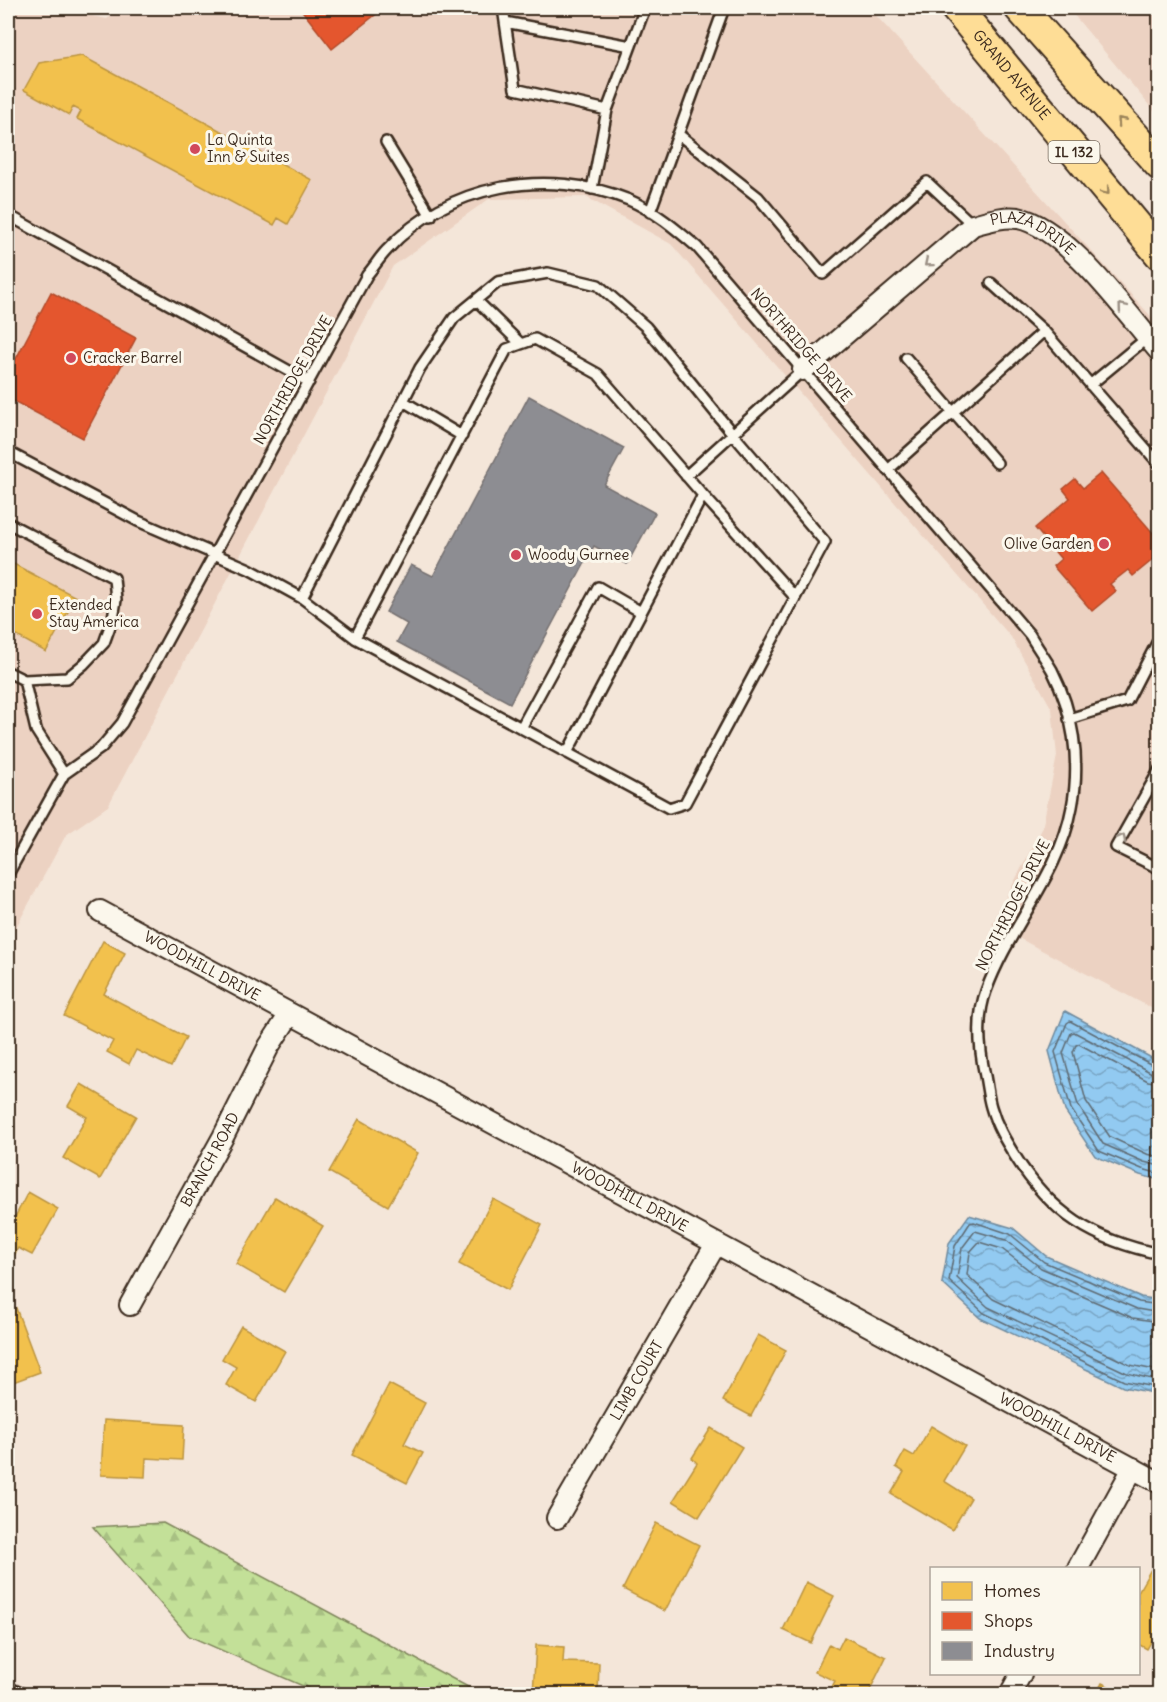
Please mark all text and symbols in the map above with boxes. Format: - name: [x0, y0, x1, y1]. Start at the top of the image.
- street label: GRAND AVENUE: [969, 26, 1055, 124]
- one-way arrow: [1117, 117, 1128, 128]
- place label: La Quinta Inn & Suites: [207, 130, 290, 166]
- road number: IL 132: [1048, 141, 1100, 163]
- marker: La Quinta Inn & Suites: [188, 142, 202, 156]
- one-way arrow: [1099, 184, 1110, 195]
- street label: PLAZA DRIVE: [988, 207, 1080, 259]
- one-way arrow: [924, 255, 935, 266]
- street label: NORTHRIDGE DRIVE: [747, 284, 856, 406]
- one-way arrow: [1118, 303, 1129, 314]
- street label: NORTHRIDGE DRIVE: [249, 312, 336, 448]
- place label: Cracker Barrel: [83, 348, 182, 367]
- marker: Cracker Barrel: [64, 351, 78, 365]
- place label: Olive Garden: [1004, 534, 1092, 553]
- marker: Olive Garden: [1097, 537, 1111, 551]
- place label: Woody Gurnee: [528, 545, 629, 564]
- marker: Woody Gurnee: [509, 548, 523, 562]
- place label: Extended Stay America: [49, 595, 140, 631]
- marker: Extended Stay America: [30, 607, 44, 621]
- one-way arrow: [1114, 833, 1126, 844]
- street label: NORTHRIDGE DRIVE: [971, 836, 1054, 974]
- street label: WOODHILL DRIVE: [141, 926, 264, 1005]
- street label: BRANCH ROAD: [176, 1109, 243, 1210]
- street label: WOODHILL DRIVE: [568, 1157, 692, 1236]
- street label: LIMB COURT: [606, 1337, 667, 1423]
- street label: WOODHILL DRIVE: [996, 1388, 1119, 1466]
- legend: [930, 1567, 1140, 1675]
- text: Homes: [984, 1579, 1041, 1602]
- text: Shops: [984, 1609, 1033, 1632]
- text: Industry: [984, 1639, 1055, 1662]

